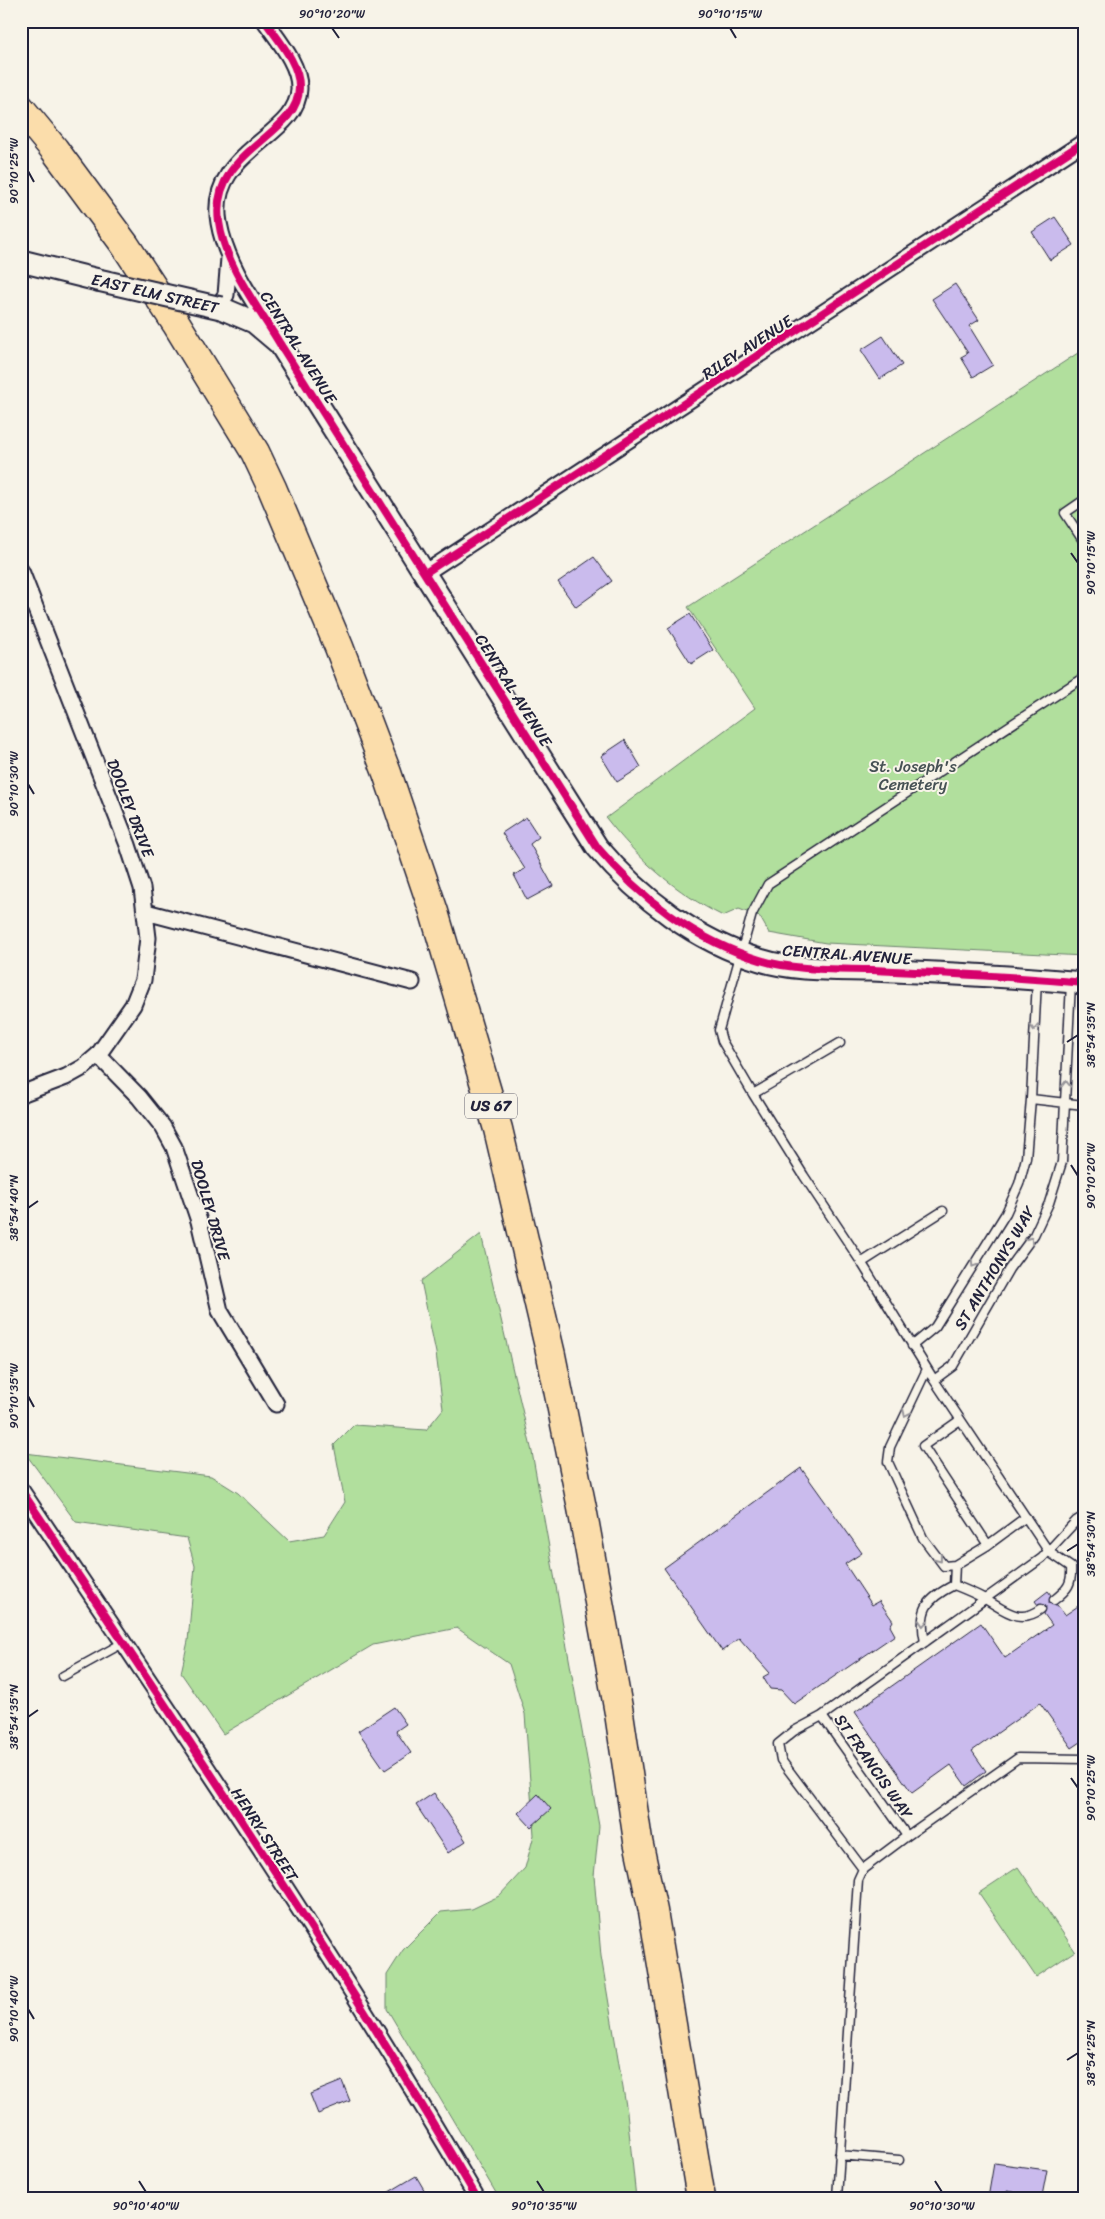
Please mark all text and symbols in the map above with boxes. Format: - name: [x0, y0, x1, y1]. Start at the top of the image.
- text: 90°10'20"W: [299, 3, 366, 25]
- text: 90°10'15"W: [698, 3, 763, 25]
- text: 90°10'25"W: [3, 137, 25, 204]
- street label: EAST ELM STREET: [89, 265, 223, 323]
- street label: CENTRAL AVENUE: [252, 285, 346, 411]
- street label: RILEY AVENUE: [696, 306, 800, 388]
- text: 90°10'15"W: [1080, 530, 1102, 595]
- street label: CENTRAL AVENUE: [467, 628, 561, 754]
- text: 90°10'30"W: [3, 750, 25, 817]
- park label: St. Joseph's Cemetery: [869, 752, 957, 799]
- street label: DOOLEY DRIVE: [98, 755, 163, 863]
- street label: CENTRAL AVENUE: [782, 936, 913, 974]
- text: 38°54'35"N: [1080, 1002, 1102, 1068]
- one-way arrow: [1029, 1023, 1040, 1031]
- one-way arrow: [1061, 1080, 1071, 1088]
- road number: US 67: [465, 1094, 517, 1118]
- text: 90°10'20"W: [1080, 1142, 1102, 1209]
- street label: DOOLEY DRIVE: [182, 1156, 239, 1265]
- text: 38°54'40"N: [3, 1174, 25, 1241]
- street label: ST ANTHONYS WAY: [946, 1200, 1044, 1336]
- one-way arrow: [1024, 1236, 1033, 1246]
- one-way arrow: [971, 1258, 980, 1267]
- text: 90°10'35"W: [3, 1363, 25, 1429]
- one-way arrow: [902, 1408, 912, 1417]
- text: 38°54'30"N: [1080, 1510, 1102, 1577]
- one-way arrow: [933, 1553, 942, 1562]
- one-way arrow: [918, 1620, 929, 1628]
- text: 38°54'35"N: [3, 1684, 25, 1750]
- street label: ST FRANCIS WAY: [826, 1707, 921, 1825]
- text: 90°10'25"W: [1080, 1754, 1102, 1821]
- street label: HENRY STREET: [223, 1781, 307, 1889]
- text: 90°10'40"W: [3, 1975, 25, 2042]
- text: 38°54'25"N: [1080, 2019, 1102, 2086]
- text: 90°10'40"W: [113, 2195, 180, 2217]
- text: 90°10'35"W: [511, 2195, 577, 2217]
- text: 90°10'30"W: [909, 2195, 976, 2217]

